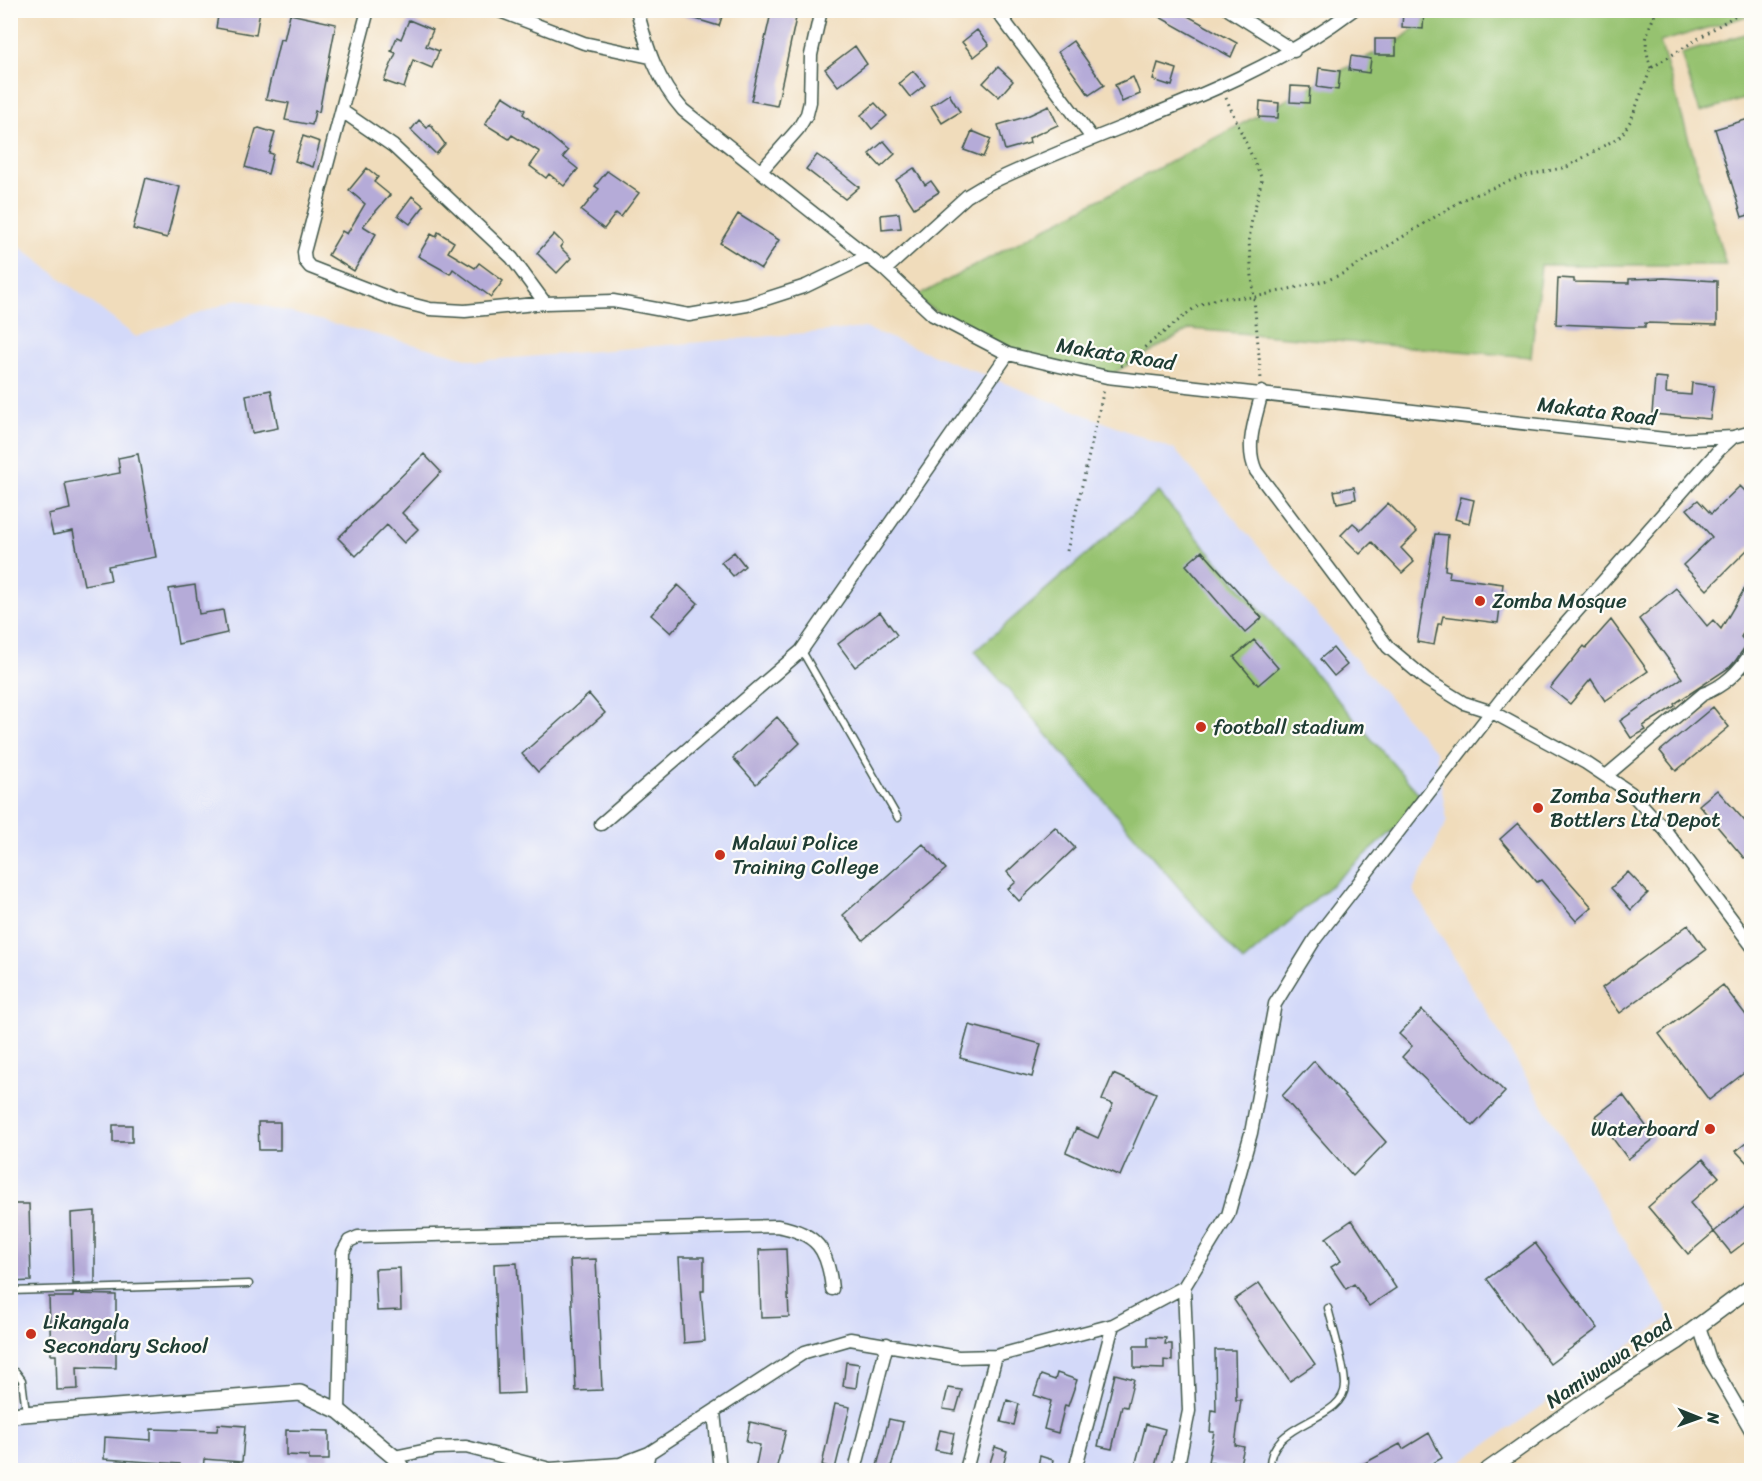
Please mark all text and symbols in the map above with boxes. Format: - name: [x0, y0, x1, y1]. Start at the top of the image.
- street label: Makata Road: [1054, 326, 1180, 382]
- street label: Makata Road: [1535, 385, 1661, 437]
- place label: Zomba Mosque: [1492, 582, 1627, 620]
- marker: Zomba Mosque: [1473, 594, 1487, 608]
- place label: football stadium: [1213, 708, 1365, 746]
- marker: football stadium: [1194, 720, 1208, 734]
- place label: Zomba Southern Bottlers Ltd Depot: [1550, 777, 1720, 839]
- marker: Zomba Southern Bottlers Ltd Depot: [1531, 801, 1545, 815]
- place label: Malawi Police Training College: [732, 824, 879, 886]
- marker: Malawi Police Training College: [713, 848, 727, 862]
- place label: Waterboard: [1591, 1110, 1700, 1148]
- marker: Waterboard: [1703, 1122, 1717, 1136]
- place label: Likangala Secondary School: [43, 1303, 209, 1365]
- street label: Namiwawa Road: [1537, 1304, 1682, 1419]
- marker: Likangala Secondary School: [24, 1327, 38, 1341]
- north arrow: [1669, 1388, 1729, 1448]
- text: N: [1699, 1411, 1728, 1425]

